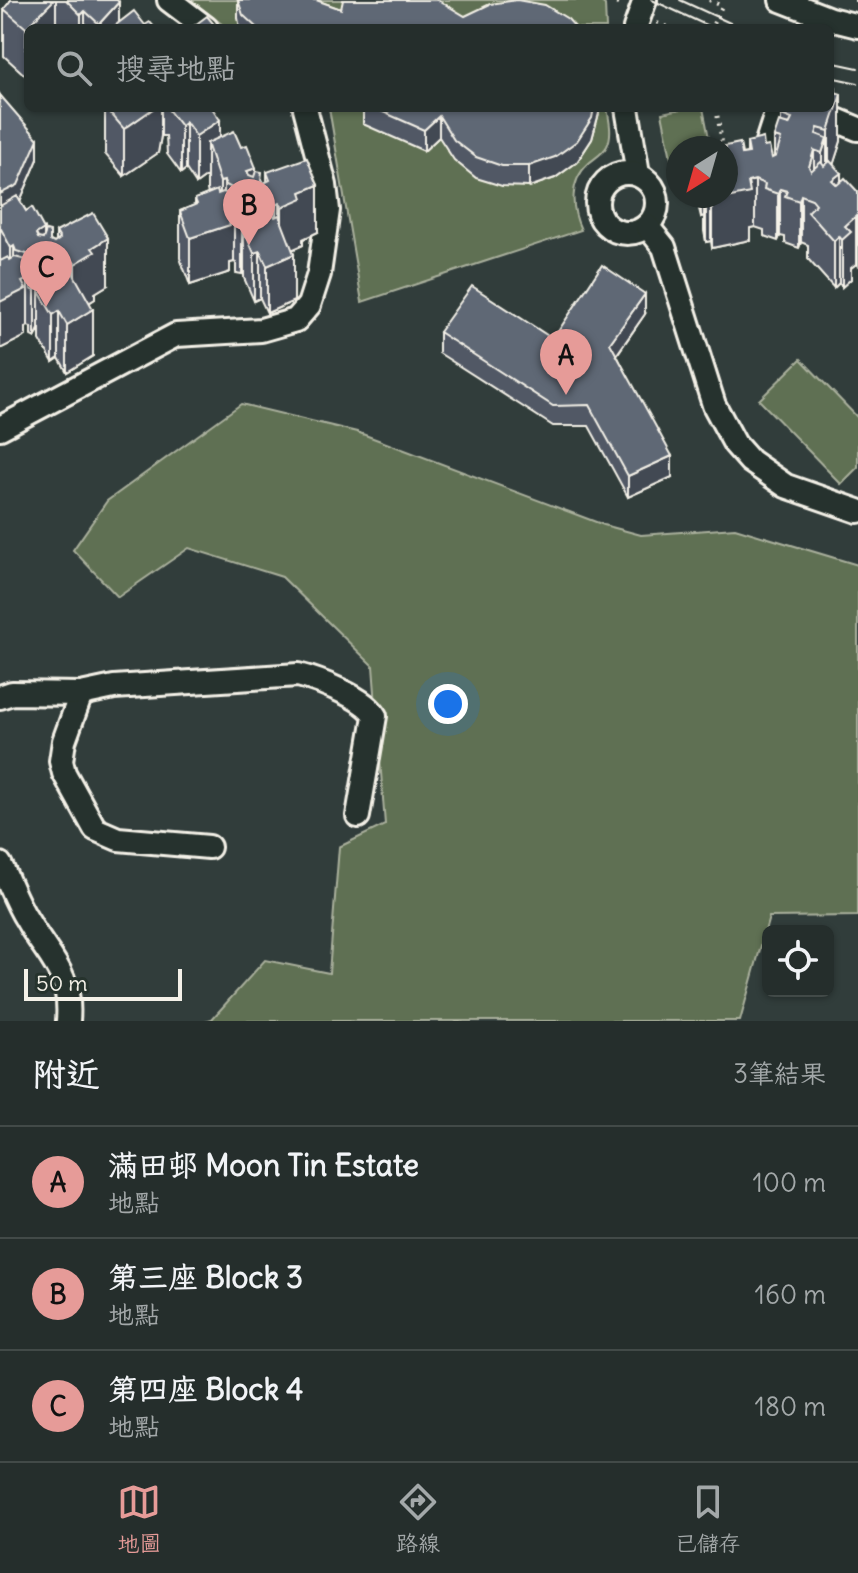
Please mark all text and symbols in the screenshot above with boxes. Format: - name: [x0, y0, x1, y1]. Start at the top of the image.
- search box: [24, 24, 834, 112]
- icon: search: [52, 46, 96, 90]
- text: 搜尋地點: [116, 49, 236, 87]
- north arrow: [666, 136, 738, 208]
- pin: B: [223, 179, 275, 245]
- pin: C: [20, 241, 72, 307]
- pin: A: [540, 329, 592, 395]
- your location: [428, 684, 468, 724]
- map controls: [762, 925, 834, 997]
- button: locate: [762, 925, 834, 997]
- scale bar: [24, 965, 182, 1001]
- text: 50 m: [36, 969, 88, 997]
- text: 附近: [32, 1052, 100, 1095]
- text: 3筆結果: [733, 1057, 826, 1090]
- text: 滿田邨 Moon Tin Estate: [108, 1146, 419, 1184]
- text: A: [50, 1166, 66, 1199]
- text: 100 m: [752, 1166, 826, 1199]
- text: 地點: [108, 1186, 160, 1219]
- text: 第三座 Block 3: [108, 1258, 303, 1296]
- text: B: [49, 1278, 67, 1311]
- text: 160 m: [755, 1278, 826, 1311]
- text: 地點: [108, 1298, 160, 1331]
- text: 第四座 Block 4: [108, 1370, 303, 1408]
- text: C: [49, 1390, 67, 1423]
- text: 180 m: [755, 1390, 826, 1423]
- text: 地點: [108, 1410, 160, 1443]
- tab: 地圖: [117, 1480, 161, 1557]
- tab: 路線: [396, 1480, 440, 1557]
- tab: 已儲存: [675, 1480, 741, 1557]

